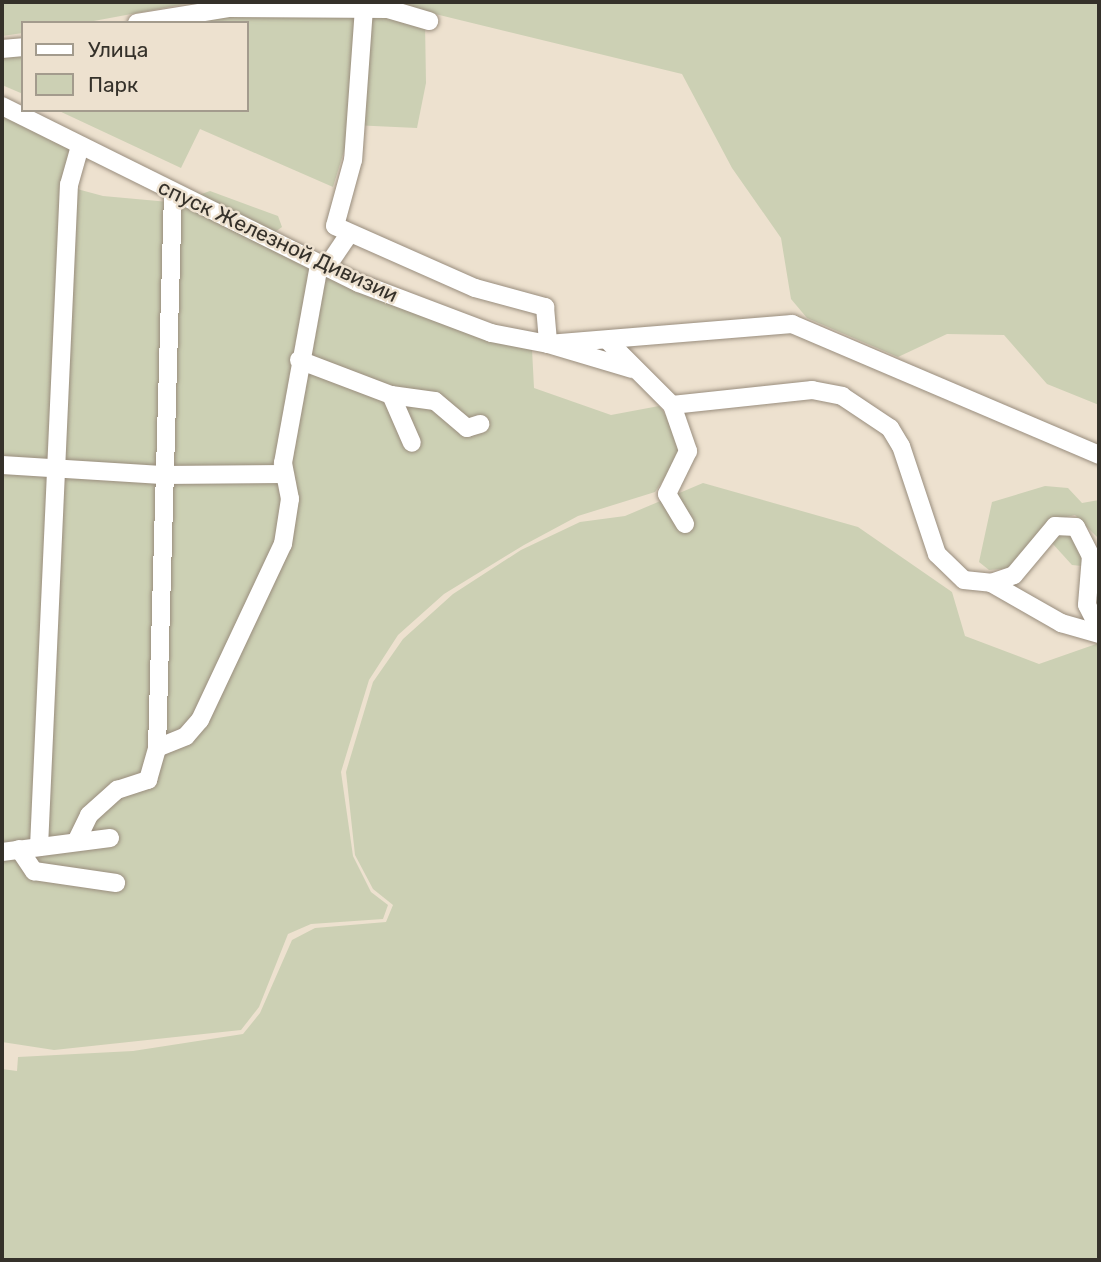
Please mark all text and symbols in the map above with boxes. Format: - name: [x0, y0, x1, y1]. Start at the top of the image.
- legend: [21, 21, 248, 112]
- text: Улица: [88, 37, 148, 62]
- text: Парк: [88, 72, 138, 97]
- street label: спуск Железной Дивизии: [154, 174, 402, 308]

